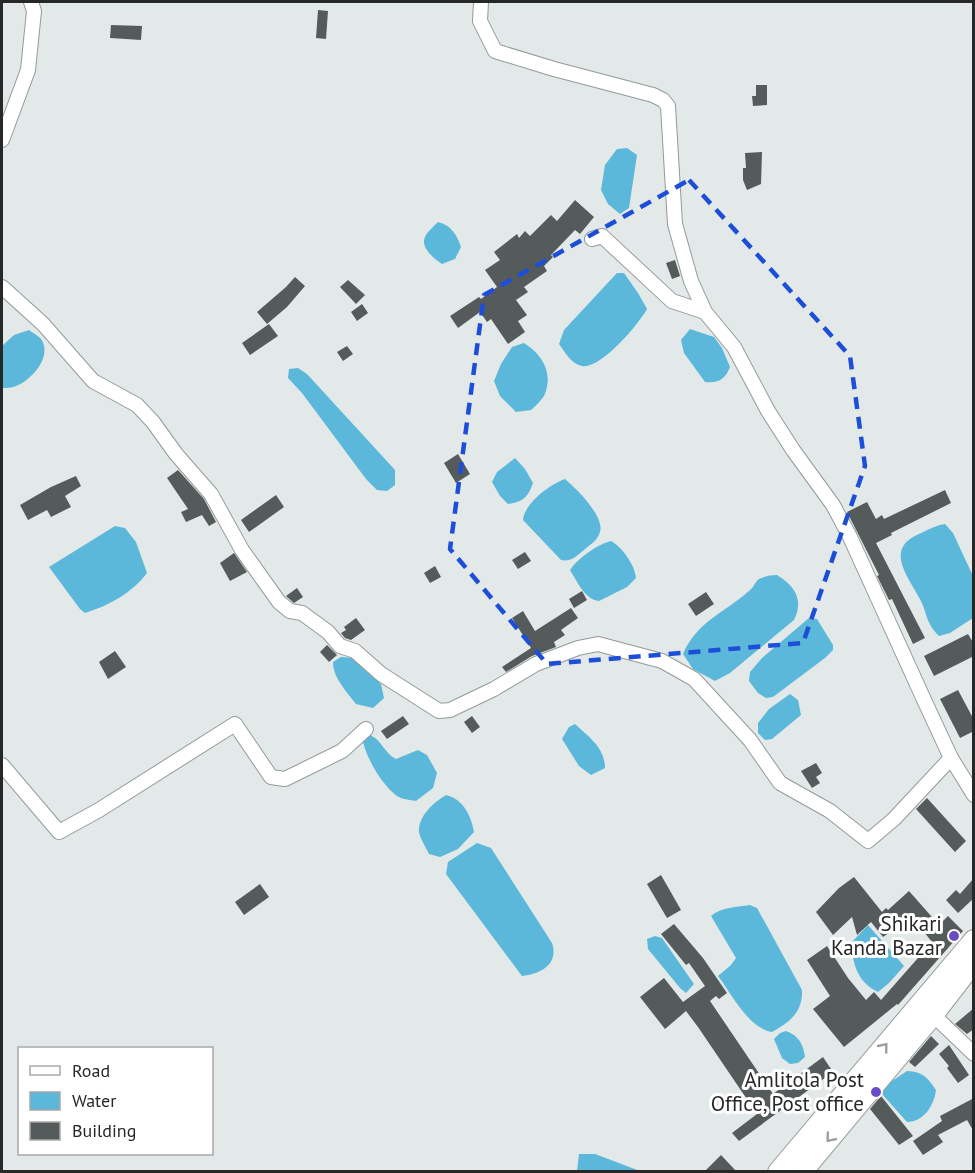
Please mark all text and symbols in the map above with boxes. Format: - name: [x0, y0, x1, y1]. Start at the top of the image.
- place label: Shikari Kanda Bazar: [831, 910, 942, 961]
- marker: Shikari Kanda Bazar: [947, 929, 961, 943]
- one-way arrow: [876, 1042, 887, 1053]
- legend: [18, 1047, 213, 1155]
- text: Road: [72, 1059, 110, 1082]
- place label: Amlitola Post Office, Post office: [711, 1066, 864, 1117]
- marker: Amlitola Post Office, Post office: [869, 1085, 883, 1099]
- text: Water: [72, 1089, 116, 1112]
- text: Building: [72, 1119, 136, 1142]
- one-way arrow: [826, 1131, 837, 1142]

